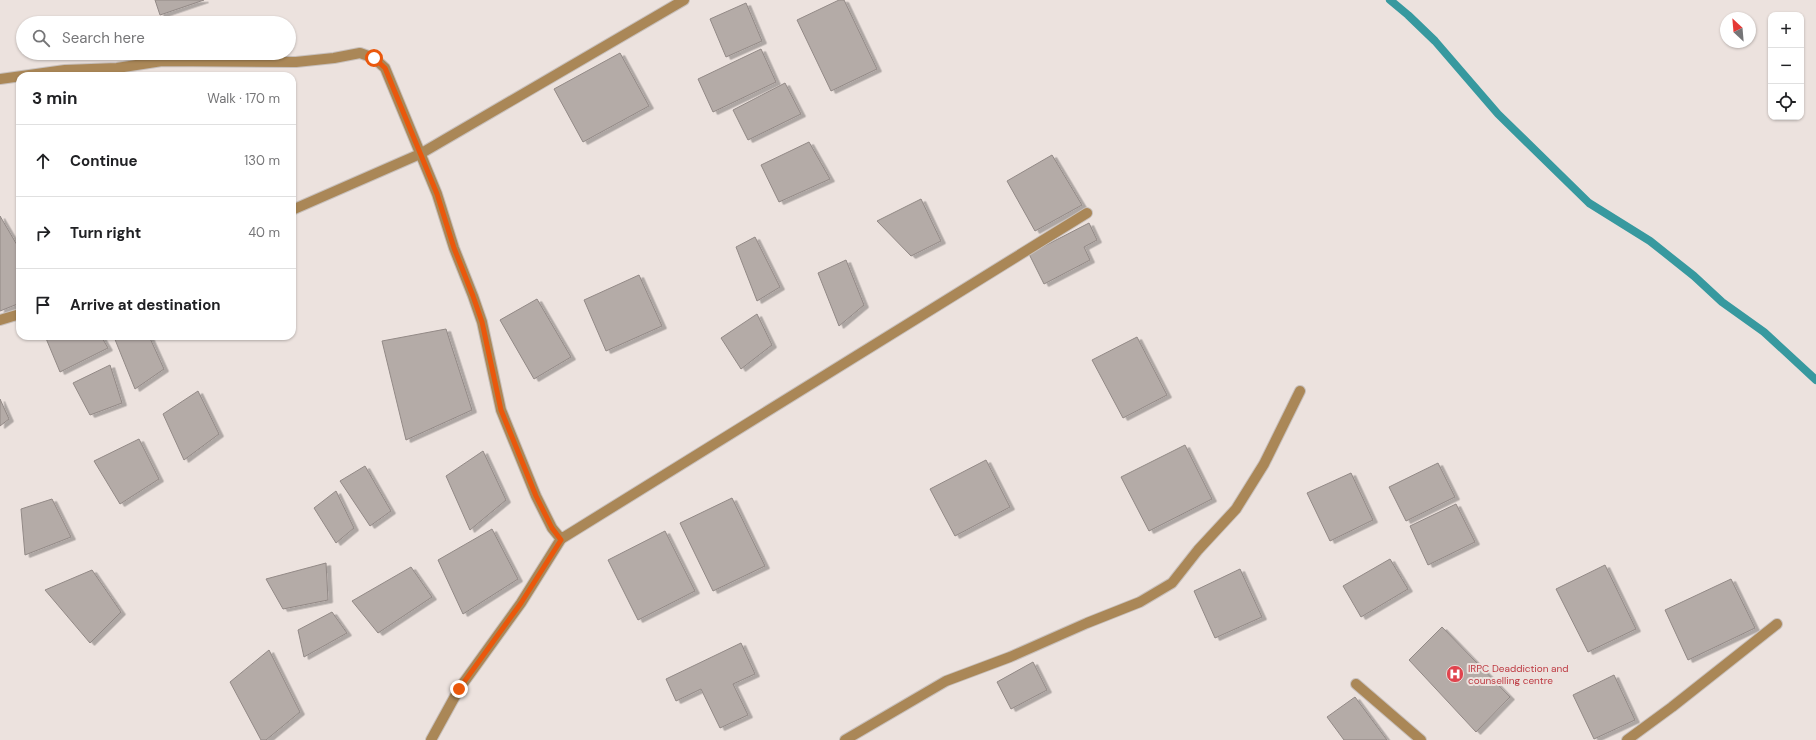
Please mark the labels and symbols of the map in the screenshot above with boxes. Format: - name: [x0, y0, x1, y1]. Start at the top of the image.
- north arrow: [1720, 12, 1756, 48]
- route start: [365, 49, 383, 67]
- place label: IRPC Deaddiction and counselling centre: [1468, 662, 1569, 687]
- hospital icon: IRPC Deaddiction and counselling centre: [1445, 664, 1465, 684]
- route end: [450, 680, 468, 698]

